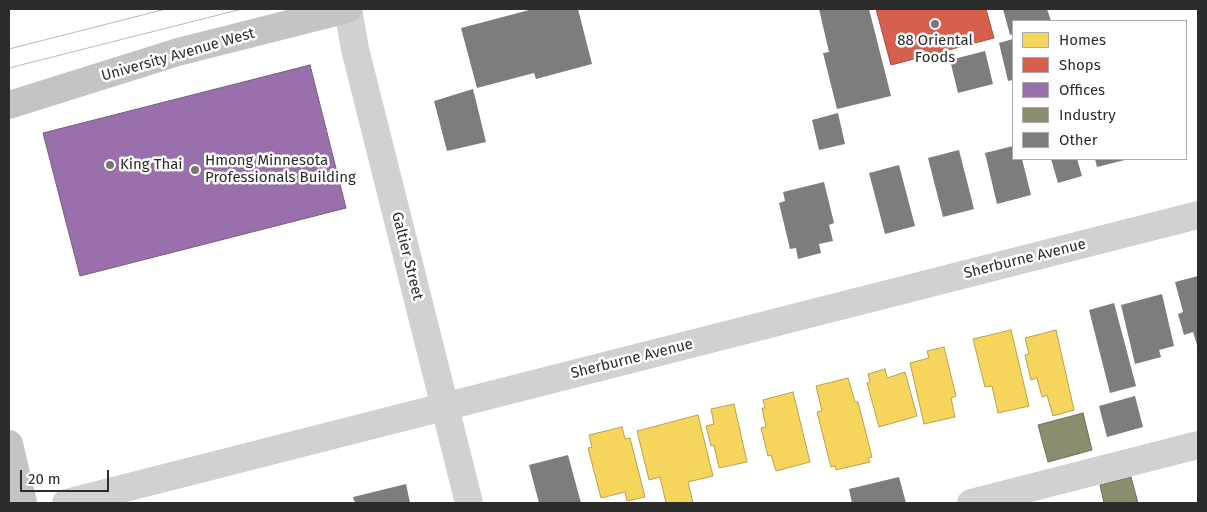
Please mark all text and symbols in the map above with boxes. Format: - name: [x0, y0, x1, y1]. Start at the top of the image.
- marker: 88 Oriental Foods: [929, 18, 941, 30]
- legend: [1012, 20, 1187, 160]
- street label: University Avenue West: [99, 24, 257, 86]
- text: Homes: [1059, 31, 1106, 49]
- place label: 88 Oriental Foods: [897, 32, 973, 67]
- text: Shops: [1059, 56, 1101, 74]
- text: Offices: [1059, 81, 1105, 99]
- text: Industry: [1059, 106, 1116, 124]
- text: Other: [1059, 131, 1098, 149]
- place label: Hmong Minnesota Professionals Building: [205, 152, 356, 187]
- place label: King Thai: [120, 156, 183, 174]
- marker: King Thai: [104, 159, 116, 171]
- marker: Hmong Minnesota Professionals Building: [189, 164, 201, 176]
- street label: Galtier Street: [387, 210, 427, 302]
- street label: Sherburne Avenue: [962, 235, 1088, 283]
- street label: Sherburne Avenue: [569, 335, 695, 383]
- scale bar: [22, 460, 111, 492]
- text: 20 m: [28, 470, 61, 488]

